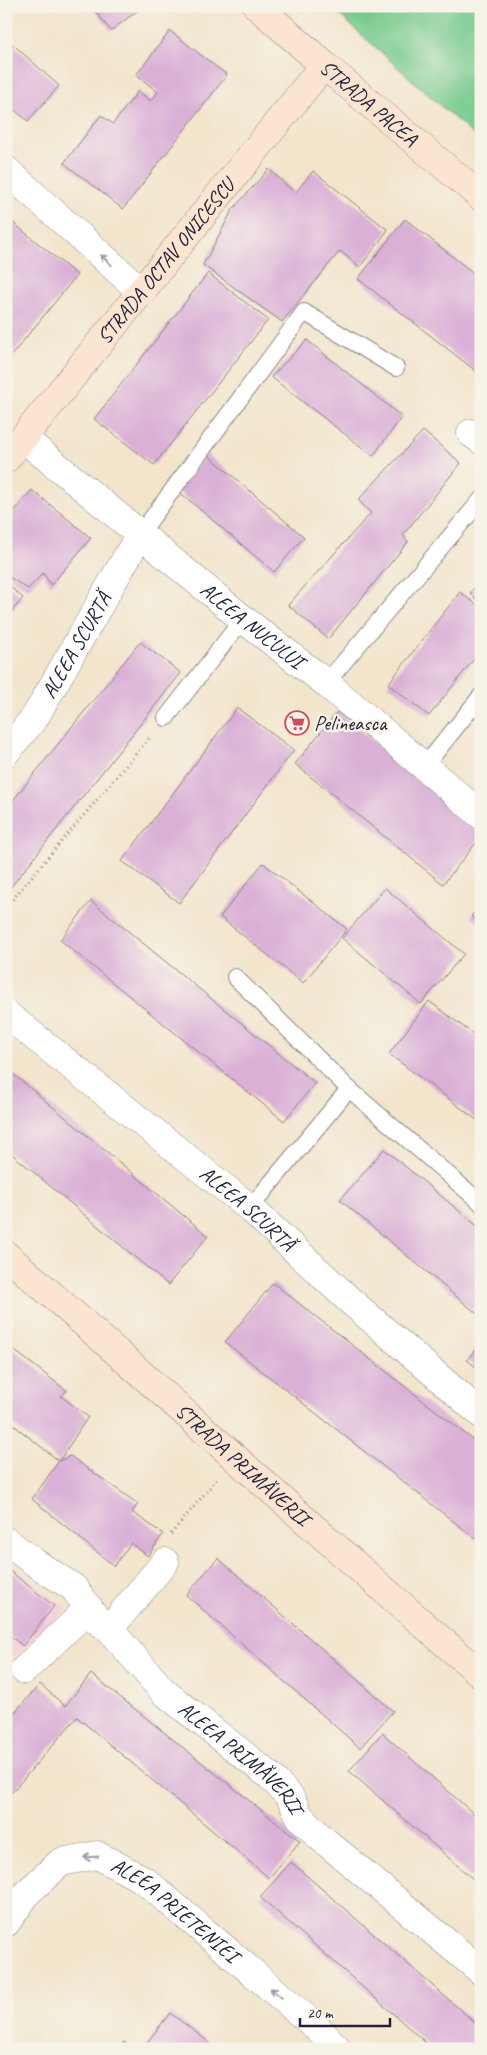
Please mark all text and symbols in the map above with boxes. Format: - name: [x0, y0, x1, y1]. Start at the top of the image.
- street label: STRADA PACEA: [315, 54, 424, 152]
- street label: STRADA OCTAV ONICESCU: [91, 171, 242, 349]
- one-way arrow: [100, 254, 113, 265]
- street label: ALEEA NUCULUI: [195, 576, 313, 677]
- street label: ALEEA SCURTĂ: [36, 585, 118, 703]
- supermarket icon: Pelineasca: [284, 710, 310, 736]
- place label: Pelineasca: [314, 710, 388, 736]
- street label: ALEEA SCURTĂ: [195, 1160, 303, 1259]
- street label: STRADA PRIMĂVERII: [170, 1398, 319, 1534]
- street label: ALEEA PRIMĂVERII: [173, 1695, 311, 1821]
- one-way arrow: [84, 1852, 100, 1862]
- street label: ALEEA PRIETENIEI: [107, 1852, 247, 1971]
- one-way arrow: [270, 1987, 283, 1998]
- scale bar: [300, 1995, 390, 2027]
- text: 20 m: [307, 2004, 334, 2023]

